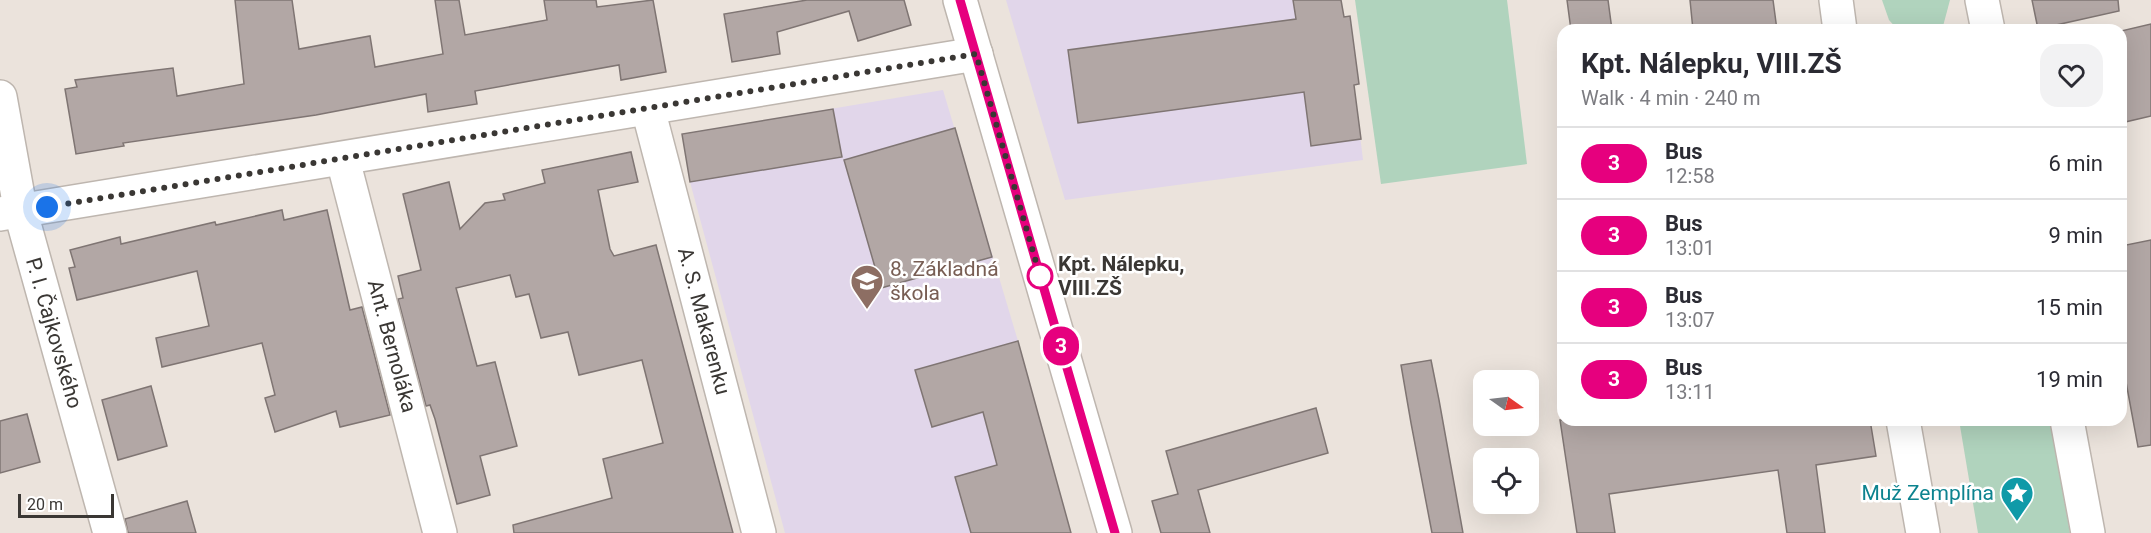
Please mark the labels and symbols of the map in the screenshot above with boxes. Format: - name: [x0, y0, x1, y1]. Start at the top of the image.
- your location: [32, 192, 62, 222]
- street label: A. S. Makarenku: [673, 245, 735, 397]
- place label: Kpt. Nálepku, VIII.ZŠ: [1058, 252, 1184, 300]
- street label: P. I. Čajkovského: [21, 255, 87, 411]
- place label: 8. Základná škola: [890, 257, 999, 305]
- school or university icon: 8. Základná škola: [849, 263, 885, 310]
- marker: Kpt. Nálepku, VIII.ZŠ: [1027, 263, 1053, 289]
- street label: Ant. Bernoláka: [363, 277, 421, 415]
- line badge: 3: [1042, 326, 1080, 366]
- north arrow: [1473, 370, 1539, 436]
- place icon: Muž Zemplína: [1999, 475, 2035, 522]
- place label: Muž Zemplína: [1861, 481, 1994, 505]
- scale bar: [18, 491, 114, 518]

